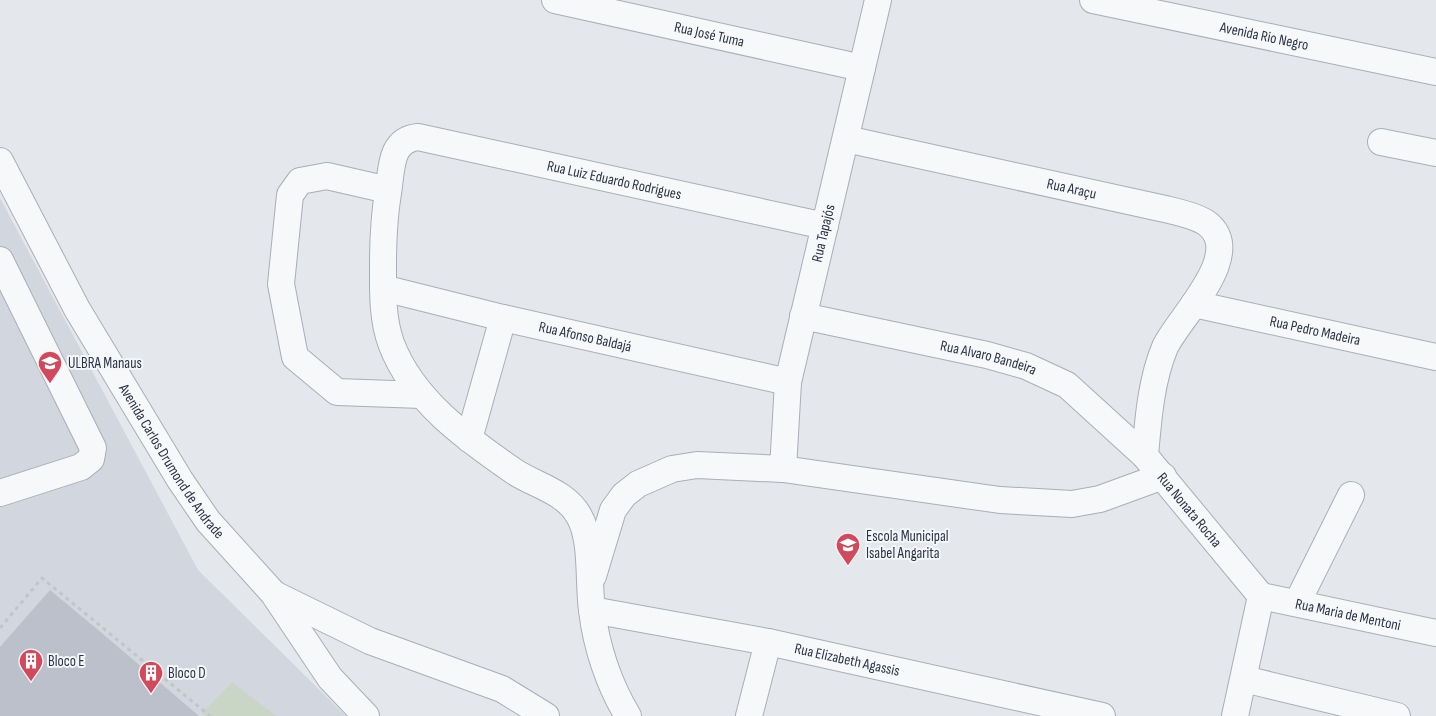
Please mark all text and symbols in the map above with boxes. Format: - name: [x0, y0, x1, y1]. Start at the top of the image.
- street label: Rua José Tuma: [672, 18, 746, 52]
- street label: Avenida Rio Negro: [1217, 18, 1310, 55]
- street label: Rua Luiz Eduardo Rodrigues: [545, 156, 683, 204]
- street label: Rua Araçu: [1045, 174, 1098, 204]
- street label: Rua Tapajós: [808, 203, 840, 264]
- street label: Rua Pedro Madeira: [1268, 312, 1362, 350]
- street label: Rua Afonso Baldajá: [537, 317, 633, 357]
- street label: Rua Alvaro Bandeira: [938, 336, 1040, 380]
- school or university icon: ULBRA Manaus: [37, 350, 63, 384]
- place label: ULBRA Manaus: [68, 354, 142, 373]
- street label: Avenida Carlos Drumond de Andrade: [114, 380, 228, 543]
- street label: Rua Nonata Rocha: [1153, 469, 1226, 551]
- place label: Escola Municipal Isabel Angarita: [866, 527, 949, 563]
- school or university icon: Escola Municipal Isabel Angarita: [835, 532, 861, 566]
- street label: Rua Maria de Mentoni: [1293, 594, 1403, 635]
- street label: Rua Elizabeth Agassis: [793, 639, 902, 681]
- building icon: Bloco E: [18, 648, 44, 682]
- place label: Bloco E: [48, 652, 84, 671]
- building icon: Bloco D: [138, 660, 164, 694]
- place label: Bloco D: [168, 664, 206, 683]

